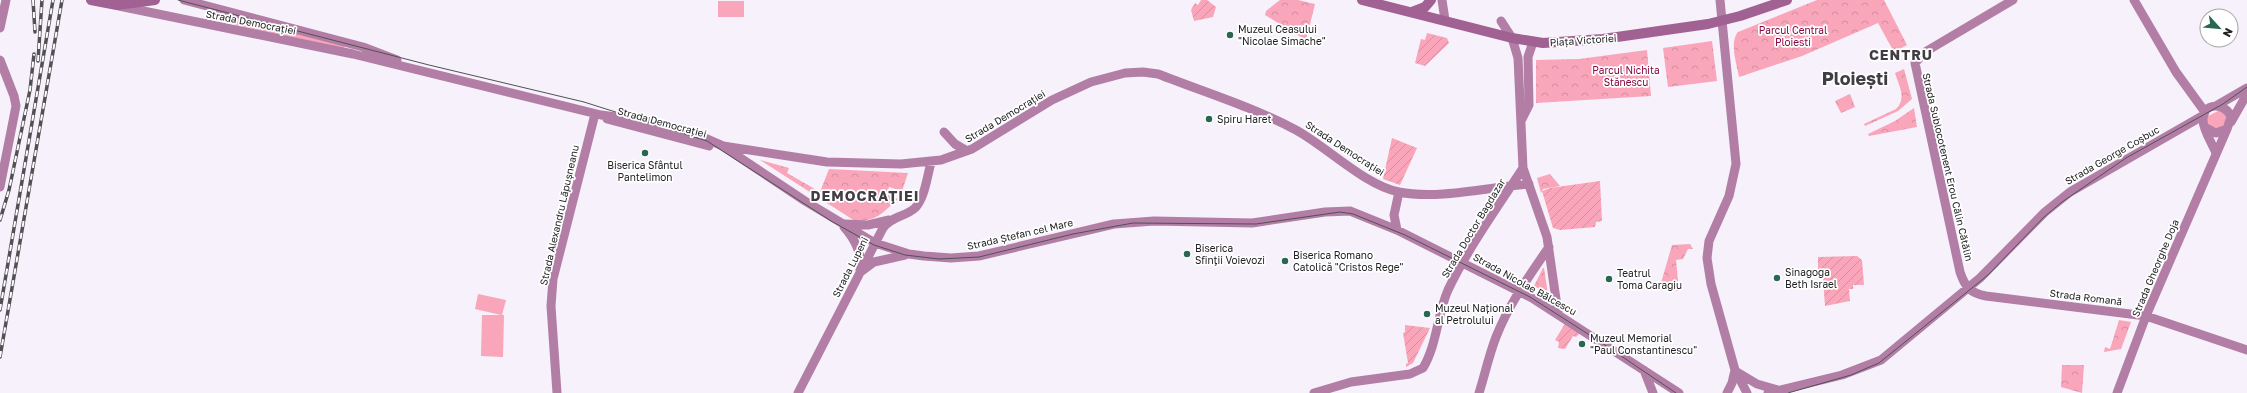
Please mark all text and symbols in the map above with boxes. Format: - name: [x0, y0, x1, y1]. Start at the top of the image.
- street label: Strada Democrației: [205, 7, 297, 38]
- north arrow: [2199, 8, 2239, 48]
- place label: Muzeul Ceasului "Nicolae Simache": [1238, 23, 1326, 47]
- park label: Parcul Central Ploiesti: [1759, 24, 1827, 48]
- text: N: [2221, 26, 2236, 39]
- marker: Muzeul Ceasului "Nicolae Simache": [1225, 30, 1235, 40]
- street label: Piața Victoriei: [1549, 32, 1617, 49]
- district label: CENTRU: [1869, 46, 1933, 63]
- park label: Parcul Nichita Stănescu: [1592, 64, 1660, 88]
- district label: Ploiești: [1822, 67, 1888, 89]
- street label: Strada Sublocotenent Erou Călin Cătălin: [1920, 72, 1976, 262]
- street label: Strada Democrației: [963, 87, 1048, 146]
- street label: Strada Democrației: [616, 104, 708, 141]
- place label: Spiru Haret: [1217, 113, 1272, 125]
- marker: Spiru Haret: [1204, 114, 1214, 124]
- street label: Strada Democrației: [1303, 118, 1387, 179]
- street label: Strada George Coșbuc: [2063, 123, 2162, 188]
- street label: Strada Alexandru Lăpușneanu: [537, 144, 582, 287]
- marker: Biserica Sfântul Pantelimon: [640, 148, 650, 158]
- place label: Biserica Sfântul Pantelimon: [607, 159, 683, 183]
- street label: Strada Doctor Bagdazar: [1439, 176, 1507, 280]
- district label: DEMOCRAŢIEI: [810, 187, 920, 204]
- street label: Strada Ștefan cel Mare: [966, 216, 1075, 253]
- street label: Strada Gheorghe Doja: [2129, 217, 2181, 319]
- street label: Strada Lupeni: [830, 235, 870, 299]
- place label: Biserica Sfinţii Voievozi: [1195, 242, 1265, 266]
- marker: Biserica Sfinţii Voievozi: [1182, 249, 1192, 259]
- place label: Biserica Romano Catolică "Cristos Rege": [1293, 249, 1404, 273]
- street label: Strada Nicolae Bălcescu: [1471, 251, 1579, 317]
- marker: Biserica Romano Catolică "Cristos Rege": [1280, 256, 1290, 266]
- place label: Sinagoga Beth Israel: [1785, 266, 1837, 290]
- place label: Teatrul Toma Caragiu: [1617, 267, 1682, 291]
- marker: Sinagoga Beth Israel: [1772, 273, 1782, 283]
- marker: Teatrul Toma Caragiu: [1604, 274, 1614, 284]
- street label: Strada Romană: [2049, 287, 2123, 307]
- place label: Muzeul Național al Petrolului: [1435, 302, 1513, 326]
- marker: Muzeul Național al Petrolului: [1422, 309, 1432, 319]
- place label: Muzeul Memorial "Paul Constantinescu": [1590, 332, 1697, 356]
- marker: Muzeul Memorial "Paul Constantinescu": [1577, 339, 1587, 349]

